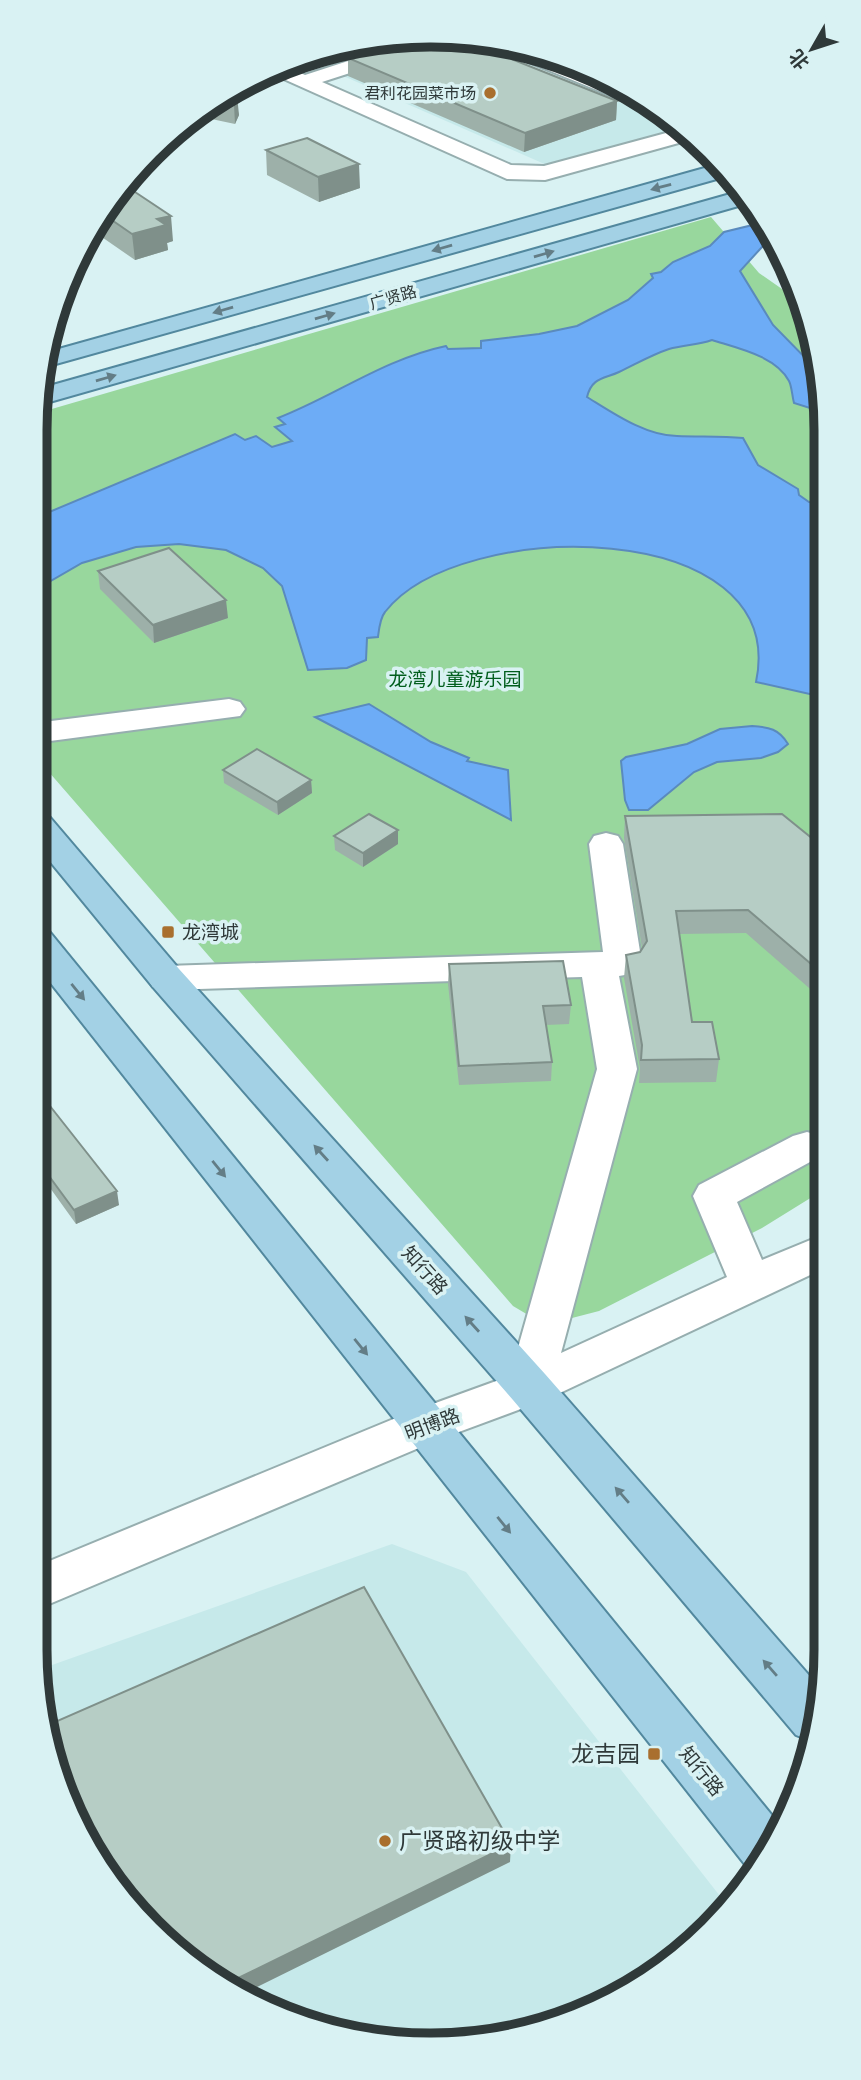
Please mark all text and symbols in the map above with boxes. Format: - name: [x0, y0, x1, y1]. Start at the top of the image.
- north arrow: [777, 14, 847, 84]
- text: 北: [783, 45, 814, 75]
- place label: 君利花园菜市场: [364, 83, 476, 103]
- marker: 君利花园菜市场: [482, 85, 498, 101]
- one-way arrow: [650, 182, 672, 193]
- one-way arrow: [431, 243, 452, 253]
- one-way arrow: [533, 248, 555, 259]
- street label: 广贤路: [367, 281, 419, 313]
- one-way arrow: [212, 305, 233, 315]
- one-way arrow: [315, 311, 336, 321]
- one-way arrow: [96, 373, 117, 383]
- park label: 龙湾儿童游乐园: [388, 667, 522, 691]
- place label: 龙湾城: [182, 920, 239, 944]
- marker: 龙湾城: [160, 924, 176, 940]
- one-way arrow: [70, 982, 85, 1000]
- one-way arrow: [314, 1145, 330, 1162]
- one-way arrow: [212, 1160, 227, 1178]
- street label: 知行路: [397, 1241, 453, 1299]
- one-way arrow: [465, 1315, 481, 1332]
- one-way arrow: [354, 1338, 369, 1356]
- street label: 明博路: [401, 1403, 463, 1445]
- one-way arrow: [614, 1486, 630, 1504]
- one-way arrow: [496, 1515, 511, 1533]
- one-way arrow: [763, 1659, 778, 1676]
- place label: 龙吉园: [571, 1739, 640, 1768]
- street label: 知行路: [675, 1741, 729, 1801]
- marker: 龙吉园: [646, 1746, 662, 1762]
- place label: 广贤路初级中学: [399, 1826, 560, 1855]
- marker: 广贤路初级中学: [377, 1833, 393, 1849]

